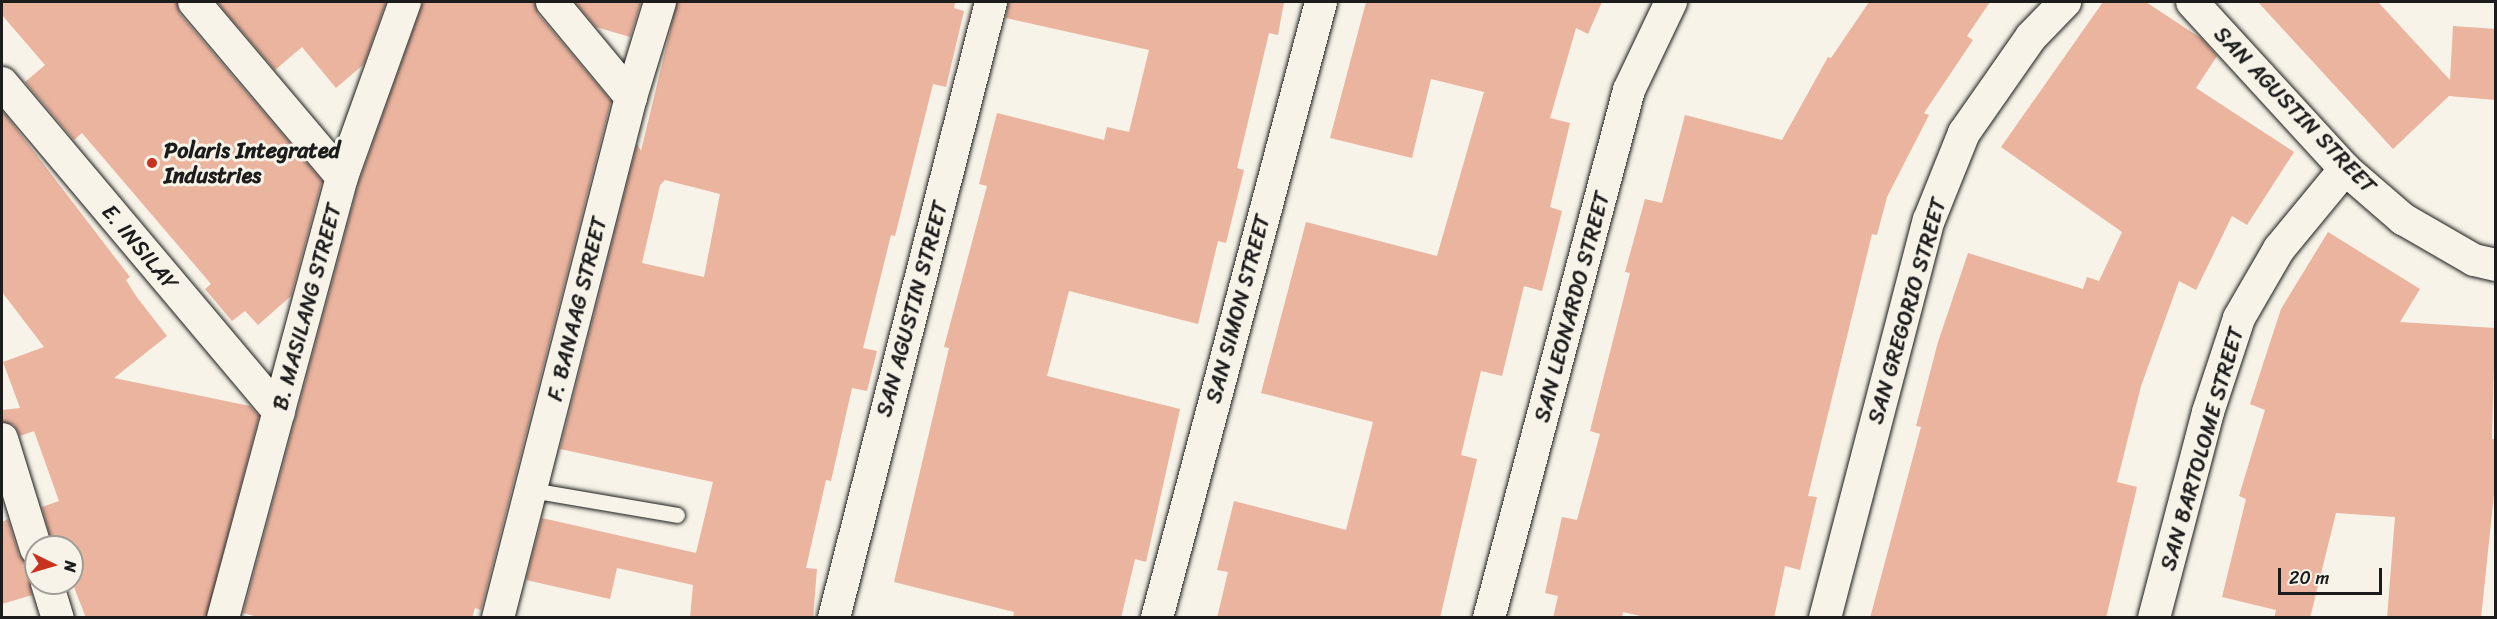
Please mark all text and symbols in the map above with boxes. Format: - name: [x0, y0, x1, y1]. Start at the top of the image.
- street label: SAN AGUSTIN STREET: [2209, 22, 2381, 198]
- place label: Polaris Integrated Industries: [164, 137, 340, 188]
- marker: Polaris Integrated Industries: [145, 156, 159, 170]
- street label: SAN LEONARDO STREET: [1529, 189, 1615, 425]
- street label: SAN GREGORIO STREET: [1862, 196, 1952, 426]
- street label: E. INSILAY: [96, 198, 184, 296]
- street label: SAN AGUSTIN STREET: [871, 199, 953, 419]
- street label: B. MASILANG STREET: [267, 200, 347, 414]
- street label: SAN SIMON STREET: [1199, 208, 1277, 410]
- street label: F. BANAAG STREET: [541, 214, 613, 404]
- street label: SAN BARTOLOME STREET: [2154, 324, 2250, 574]
- north arrow: [24, 535, 84, 595]
- scale bar: [2281, 556, 2384, 594]
- text: N: [56, 560, 85, 573]
- text: 20 m: [2289, 562, 2329, 594]

